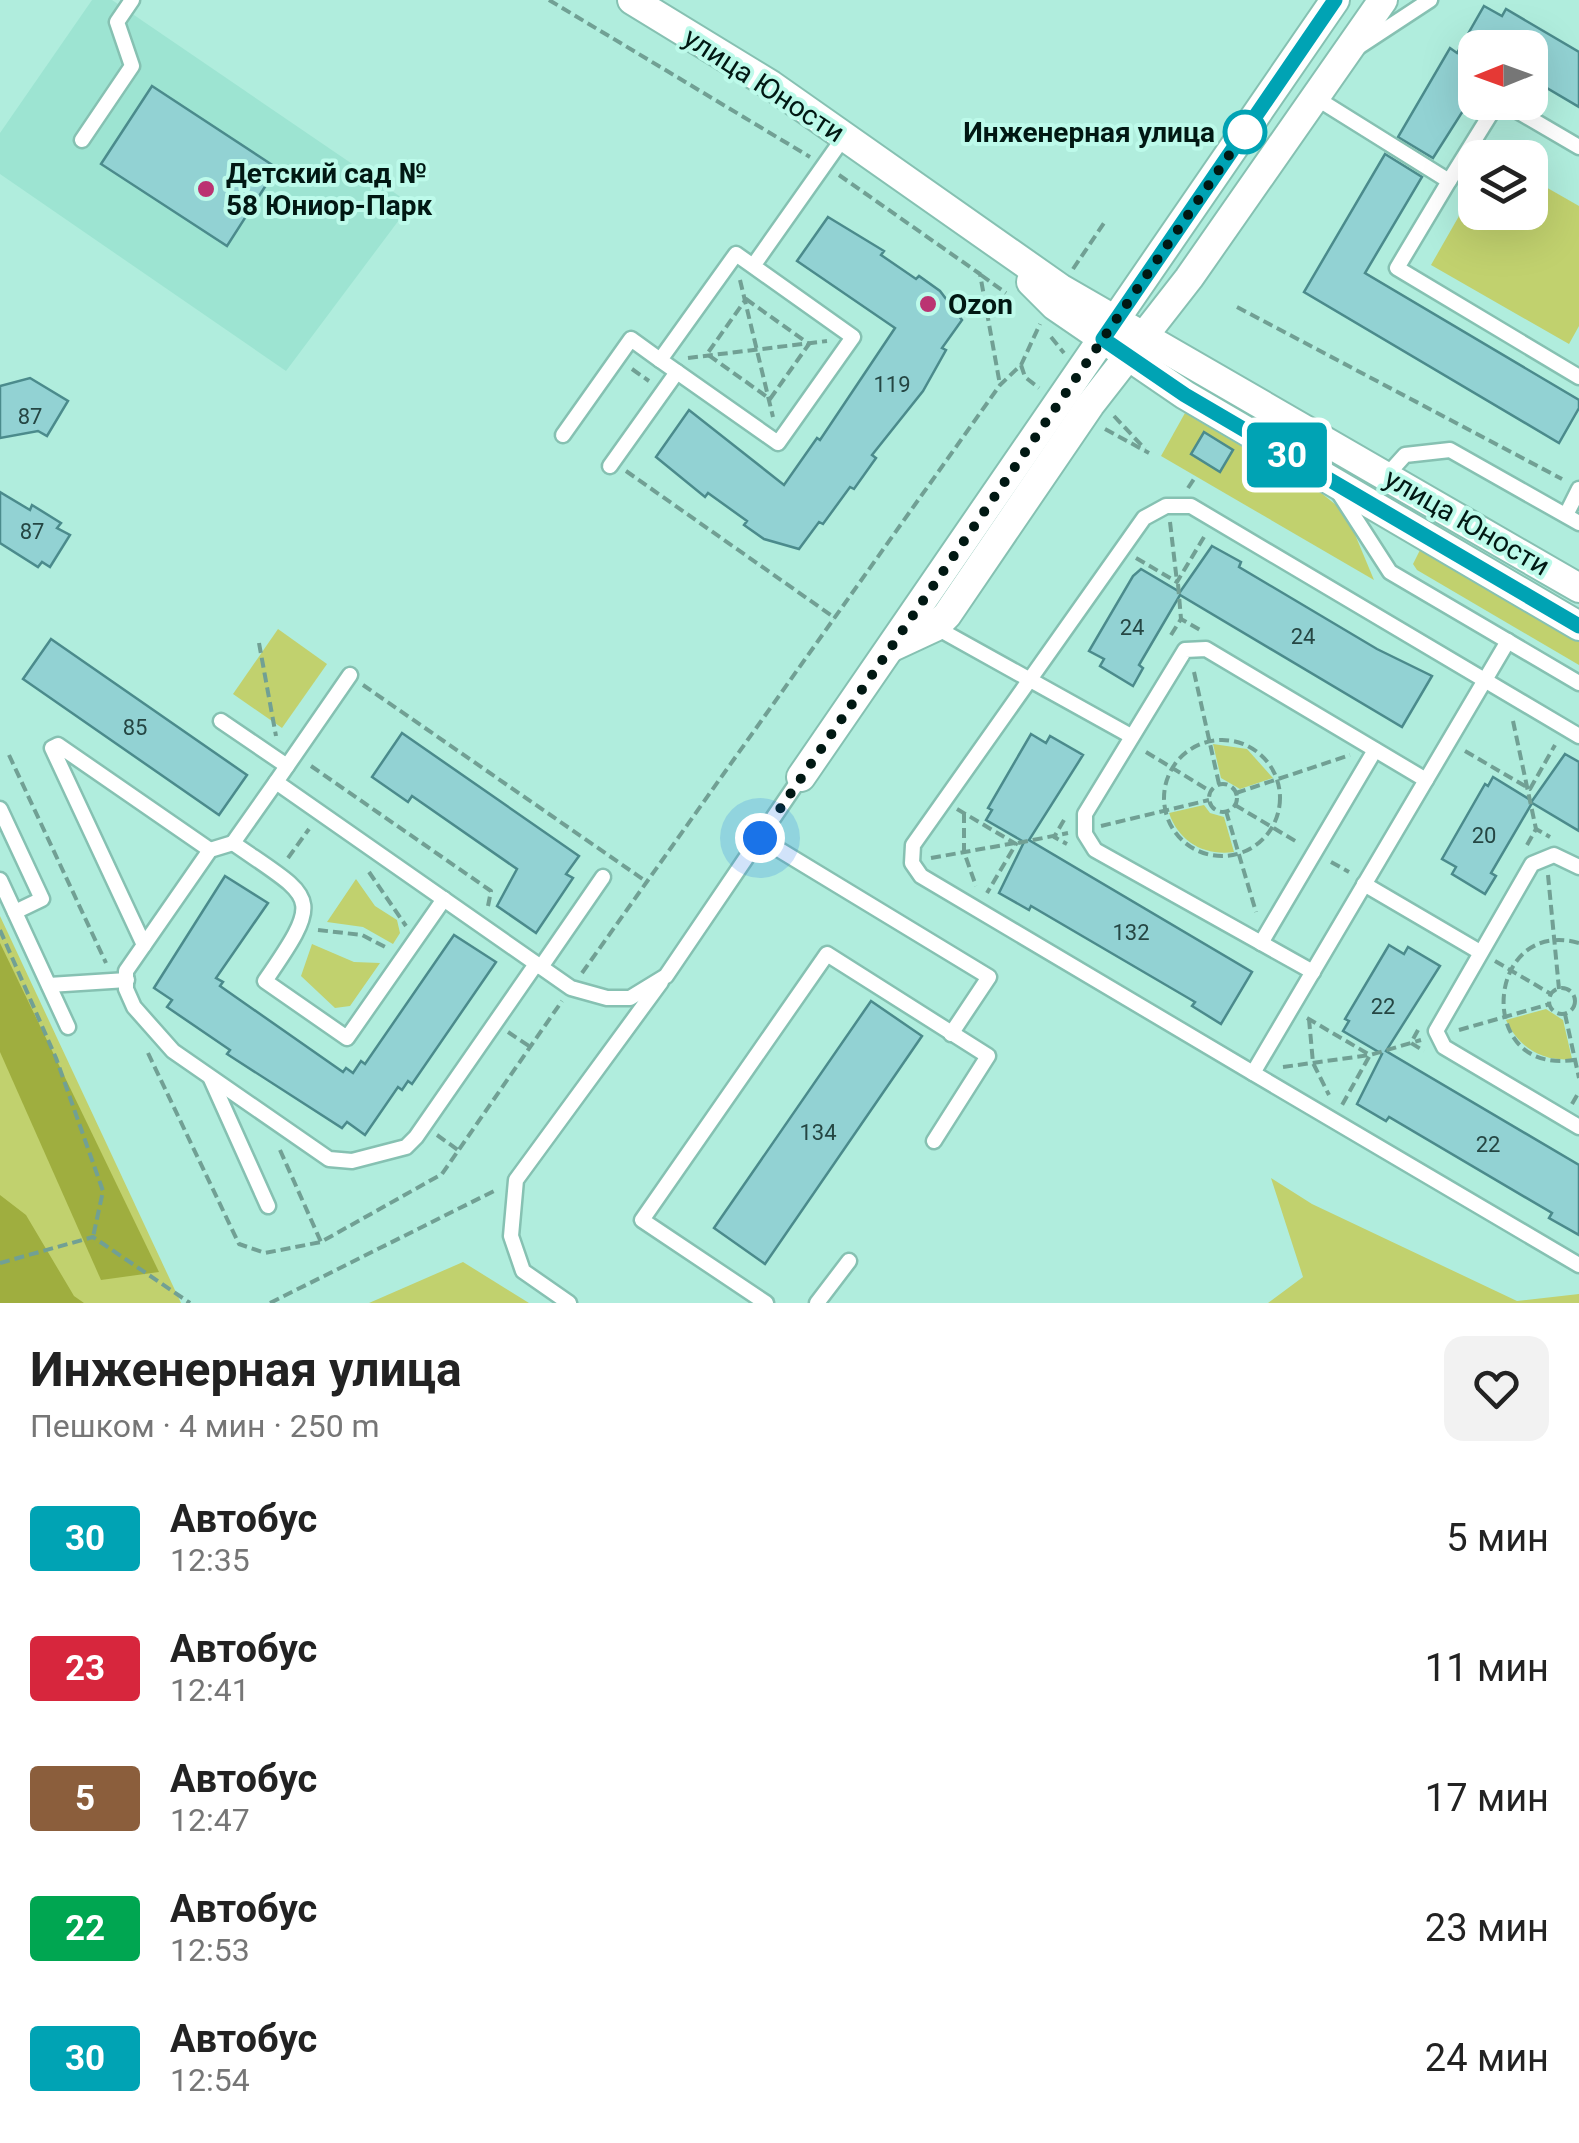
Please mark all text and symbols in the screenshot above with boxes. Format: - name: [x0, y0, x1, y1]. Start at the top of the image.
- street label: улица Юности: [677, 21, 851, 149]
- north arrow: [1458, 30, 1548, 120]
- map controls: [1458, 30, 1548, 230]
- marker: Инженерная улица: [1224, 111, 1266, 153]
- place label: Инженерная улица: [963, 116, 1215, 149]
- button: layers: [1458, 140, 1548, 230]
- place label: Детский сад № 58 Юниор-Парк: [226, 157, 432, 222]
- marker: Детский сад № 58 Юниор-Парк: [195, 178, 217, 200]
- place label: Ozon: [948, 288, 1013, 321]
- marker: Ozon: [917, 293, 939, 315]
- house number: 119: [873, 372, 911, 397]
- house number: 87: [18, 404, 42, 429]
- line badge: 30: [1242, 422, 1332, 488]
- text: 30: [1267, 435, 1307, 476]
- street label: улица Юности: [1379, 461, 1555, 583]
- house number: 87: [20, 519, 44, 544]
- house number: 24: [1120, 615, 1144, 640]
- house number: 24: [1291, 624, 1315, 649]
- house number: 85: [123, 715, 147, 740]
- your location: [735, 813, 785, 863]
- house number: 20: [1472, 823, 1496, 848]
- house number: 132: [1112, 920, 1150, 945]
- house number: 22: [1371, 994, 1395, 1019]
- house number: 134: [799, 1120, 837, 1145]
- house number: 22: [1476, 1132, 1500, 1157]
- button: heart: [1444, 1336, 1549, 1441]
- text: Инженерная улица: [30, 1341, 462, 1398]
- text: Пешком · 4 мин · 250 m: [30, 1407, 380, 1445]
- text: Автобус: [170, 1497, 317, 1541]
- text: 5 мин: [1446, 1516, 1549, 1560]
- text: 30: [65, 1518, 105, 1559]
- text: 12:35: [170, 1541, 250, 1579]
- text: Автобус: [170, 1627, 317, 1671]
- text: 11 мин: [1425, 1646, 1549, 1690]
- text: 23: [65, 1648, 105, 1689]
- text: 12:41: [170, 1671, 250, 1709]
- text: Автобус: [170, 1757, 317, 1801]
- text: 17 мин: [1425, 1776, 1549, 1820]
- text: 5: [75, 1778, 95, 1819]
- text: 12:47: [170, 1801, 250, 1839]
- text: Автобус: [170, 1887, 317, 1931]
- text: 23 мин: [1425, 1906, 1549, 1950]
- text: 22: [65, 1908, 105, 1949]
- text: 12:53: [170, 1931, 250, 1969]
- text: Автобус: [170, 2017, 317, 2061]
- text: 24 мин: [1425, 2036, 1549, 2080]
- text: 30: [65, 2038, 105, 2079]
- text: 12:54: [170, 2061, 250, 2099]

